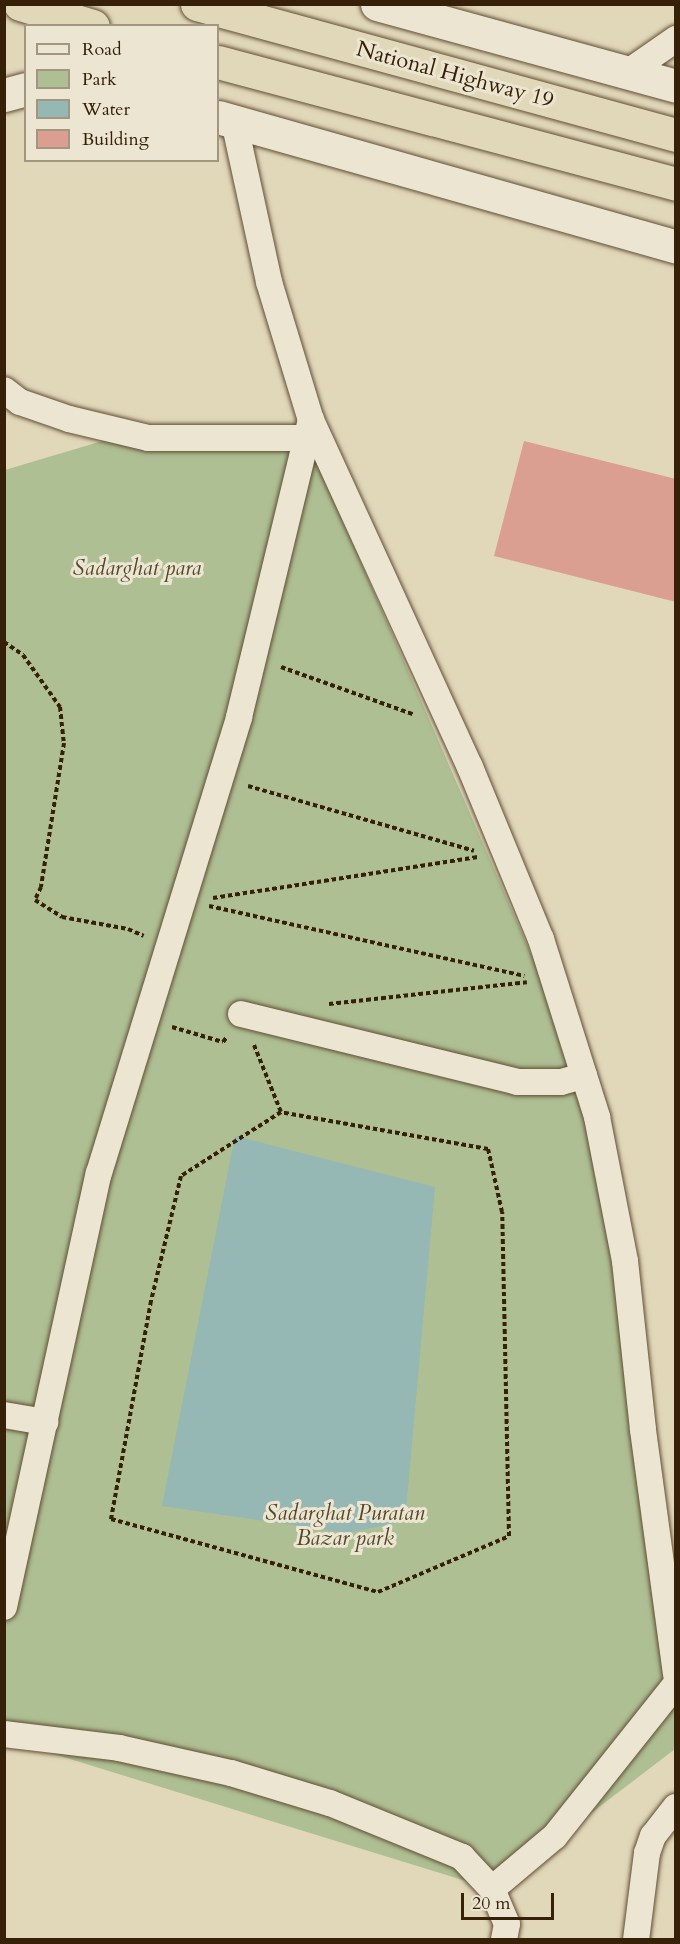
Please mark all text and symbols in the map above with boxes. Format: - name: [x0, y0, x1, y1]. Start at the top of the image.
- legend: [24, 24, 219, 162]
- street label: National Highway 19: [354, 36, 556, 114]
- text: Road: [82, 37, 122, 62]
- text: Park: [82, 67, 117, 92]
- text: Water: [82, 97, 130, 122]
- text: Building: [82, 127, 149, 152]
- park label: Sadarghat para: [73, 556, 201, 582]
- park label: Sadarghat Puratan Bazar park: [265, 1500, 425, 1552]
- scale bar: [464, 1881, 557, 1919]
- text: 20 m: [472, 1891, 511, 1916]

